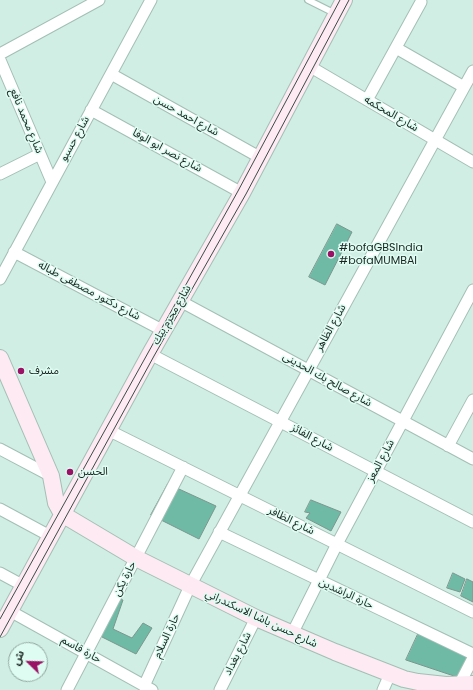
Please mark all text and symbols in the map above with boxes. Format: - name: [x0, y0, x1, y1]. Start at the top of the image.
- street label: شارع محمد نافع: [6, 87, 46, 155]
- street label: شارع احمد حسن: [151, 93, 221, 139]
- street label: شارع المحكمه: [361, 93, 421, 135]
- street label: شارع حسبو: [57, 114, 93, 164]
- street label: شارع نصر ابو الوفا: [130, 126, 204, 176]
- place label: #bofaGBSIndia #bofaMUMBAI: [339, 241, 423, 267]
- marker: #bofaGBSIndia #bofaMUMBAI: [326, 249, 336, 259]
- street label: شارع دكتور مصطفى طباله: [36, 259, 142, 323]
- street label: شارع محرم بيك: [150, 283, 194, 347]
- street label: شارع الظاهر: [313, 302, 349, 354]
- street label: شارع صالح بك الحدينى: [280, 350, 374, 410]
- place label: مشرف: [29, 364, 59, 378]
- marker: مشرف: [16, 366, 26, 376]
- street label: شارع الفائز: [289, 421, 335, 455]
- street label: شارع المعز: [364, 437, 398, 485]
- place label: الحسن: [78, 465, 108, 479]
- marker: الحسن: [65, 467, 75, 477]
- street label: شارع الظافر: [266, 504, 316, 538]
- street label: حارة يكن: [111, 559, 139, 599]
- street label: حارة الراشدين: [317, 576, 375, 612]
- street label: شارع حسن باشا الاسكندراني: [203, 587, 319, 651]
- street label: حارة السلام: [151, 612, 183, 660]
- street label: شارع بغداد: [221, 630, 255, 678]
- street label: حارة قاسم: [59, 634, 103, 666]
- north arrow: [8, 642, 48, 682]
- text: ش: [8, 648, 28, 668]

